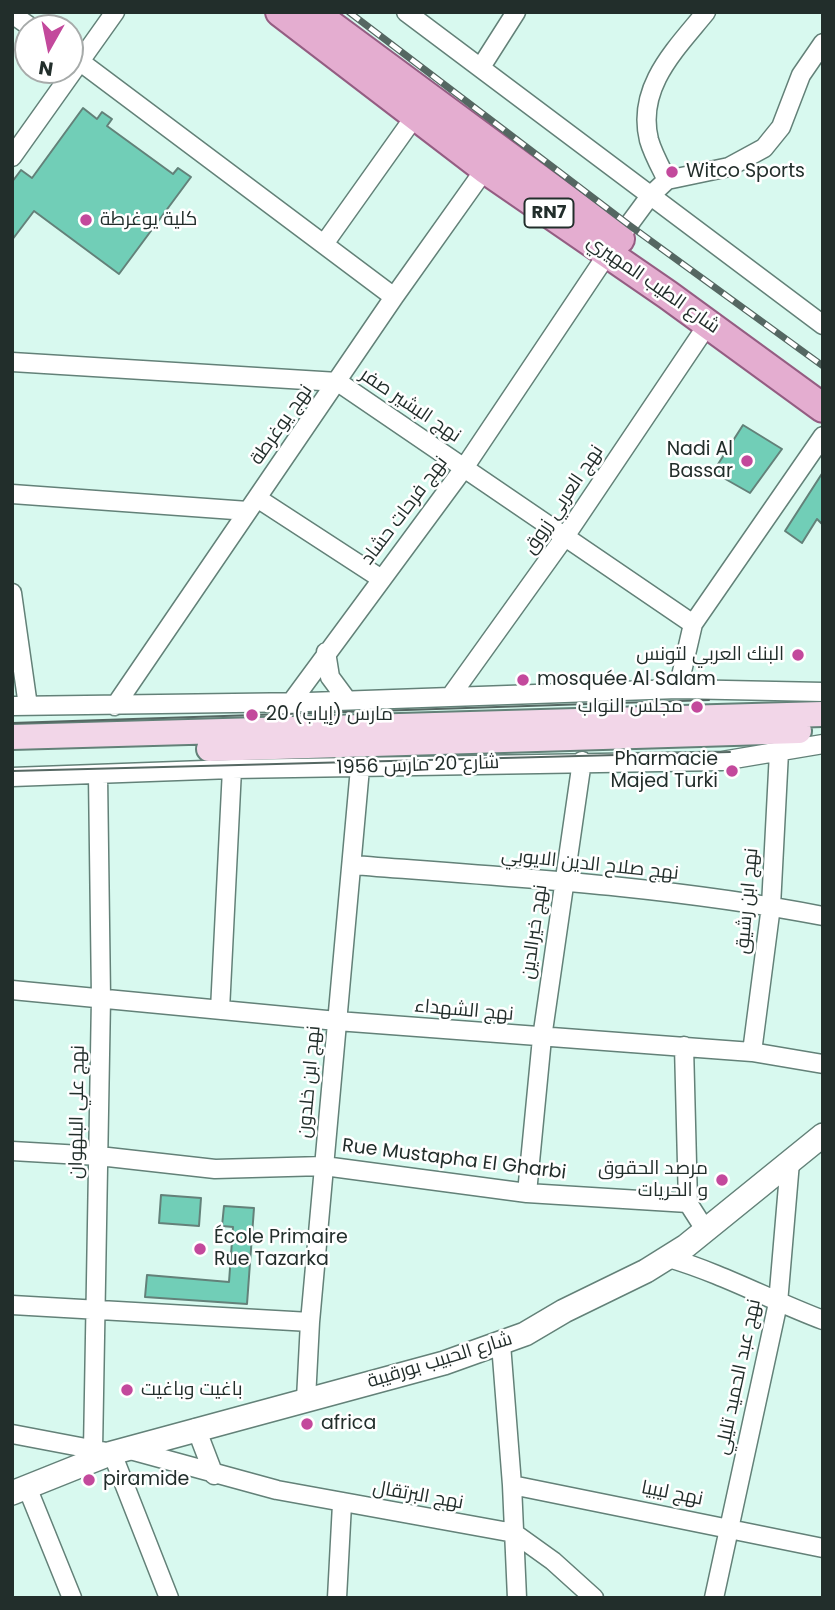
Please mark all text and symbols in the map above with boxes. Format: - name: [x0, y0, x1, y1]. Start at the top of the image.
- north arrow: [14, 14, 84, 84]
- text: N: [37, 54, 55, 83]
- place label: Witco Sports: [686, 161, 805, 183]
- marker: Witco Sports: [664, 164, 680, 180]
- road number: RN7: [524, 198, 574, 228]
- place label: كلية يوغرطة: [100, 209, 197, 231]
- marker: كلية يوغرطة: [78, 212, 94, 228]
- street label: شارع الطيب المهيري: [582, 231, 724, 339]
- street label: نهج البشير صفر: [355, 364, 465, 448]
- street label: نهج يوغرطة: [246, 380, 318, 470]
- place label: Nadi Al Bassar: [667, 439, 733, 483]
- street label: نهج العربي زروق: [519, 441, 609, 559]
- street label: نهج فرحات حشاد: [357, 452, 453, 570]
- marker: Nadi Al Bassar: [739, 453, 755, 469]
- place label: البنك العربي لتونس: [636, 644, 784, 666]
- marker: البنك العربي لتونس: [790, 647, 806, 663]
- place label: mosquée Al Salam: [537, 669, 716, 691]
- marker: mosquée Al Salam: [515, 672, 531, 688]
- place label: مجلس النواب: [578, 696, 683, 718]
- marker: مجلس النواب: [689, 699, 705, 715]
- place label: 20 مارس (إياب): [266, 704, 393, 726]
- marker: 20 مارس (إياب): [244, 707, 260, 723]
- place label: Pharmacie Majed Turki: [610, 749, 718, 793]
- street label: شارع 20 مارس 1956: [336, 752, 500, 780]
- marker: Pharmacie Majed Turki: [724, 763, 740, 779]
- street label: نهج صلاح الدين الايوبي: [500, 844, 680, 886]
- street label: نهج ابن رشيق: [732, 847, 764, 955]
- street label: نهج خيرالدين: [517, 883, 553, 981]
- street label: نهج الشهداء: [413, 995, 515, 1027]
- street label: نهج ابن خلدون: [294, 1025, 326, 1139]
- street label: نهج علي البلهوان: [65, 1045, 91, 1179]
- street label: Rue Mustapha El Gharbi: [341, 1135, 567, 1185]
- place label: مرصد الحقوق و الحريات: [598, 1158, 708, 1202]
- marker: مرصد الحقوق و الحريات: [714, 1172, 730, 1188]
- place label: École Primaire Rue Tazarka: [214, 1227, 348, 1271]
- marker: École Primaire Rue Tazarka: [192, 1241, 208, 1257]
- street label: نهج عبد الحميد تليلي: [711, 1297, 767, 1457]
- street label: شارع الحبيب بورقيبة: [365, 1328, 515, 1394]
- place label: باغيت وباغيت: [141, 1379, 242, 1401]
- marker: باغيت وباغيت: [119, 1382, 135, 1398]
- place label: africa: [321, 1413, 376, 1435]
- marker: africa: [299, 1416, 315, 1432]
- place label: piramide: [103, 1469, 189, 1491]
- marker: piramide: [81, 1472, 97, 1488]
- street label: نهج البرتقال: [371, 1477, 465, 1515]
- street label: نهج ليبيا: [639, 1477, 705, 1511]

